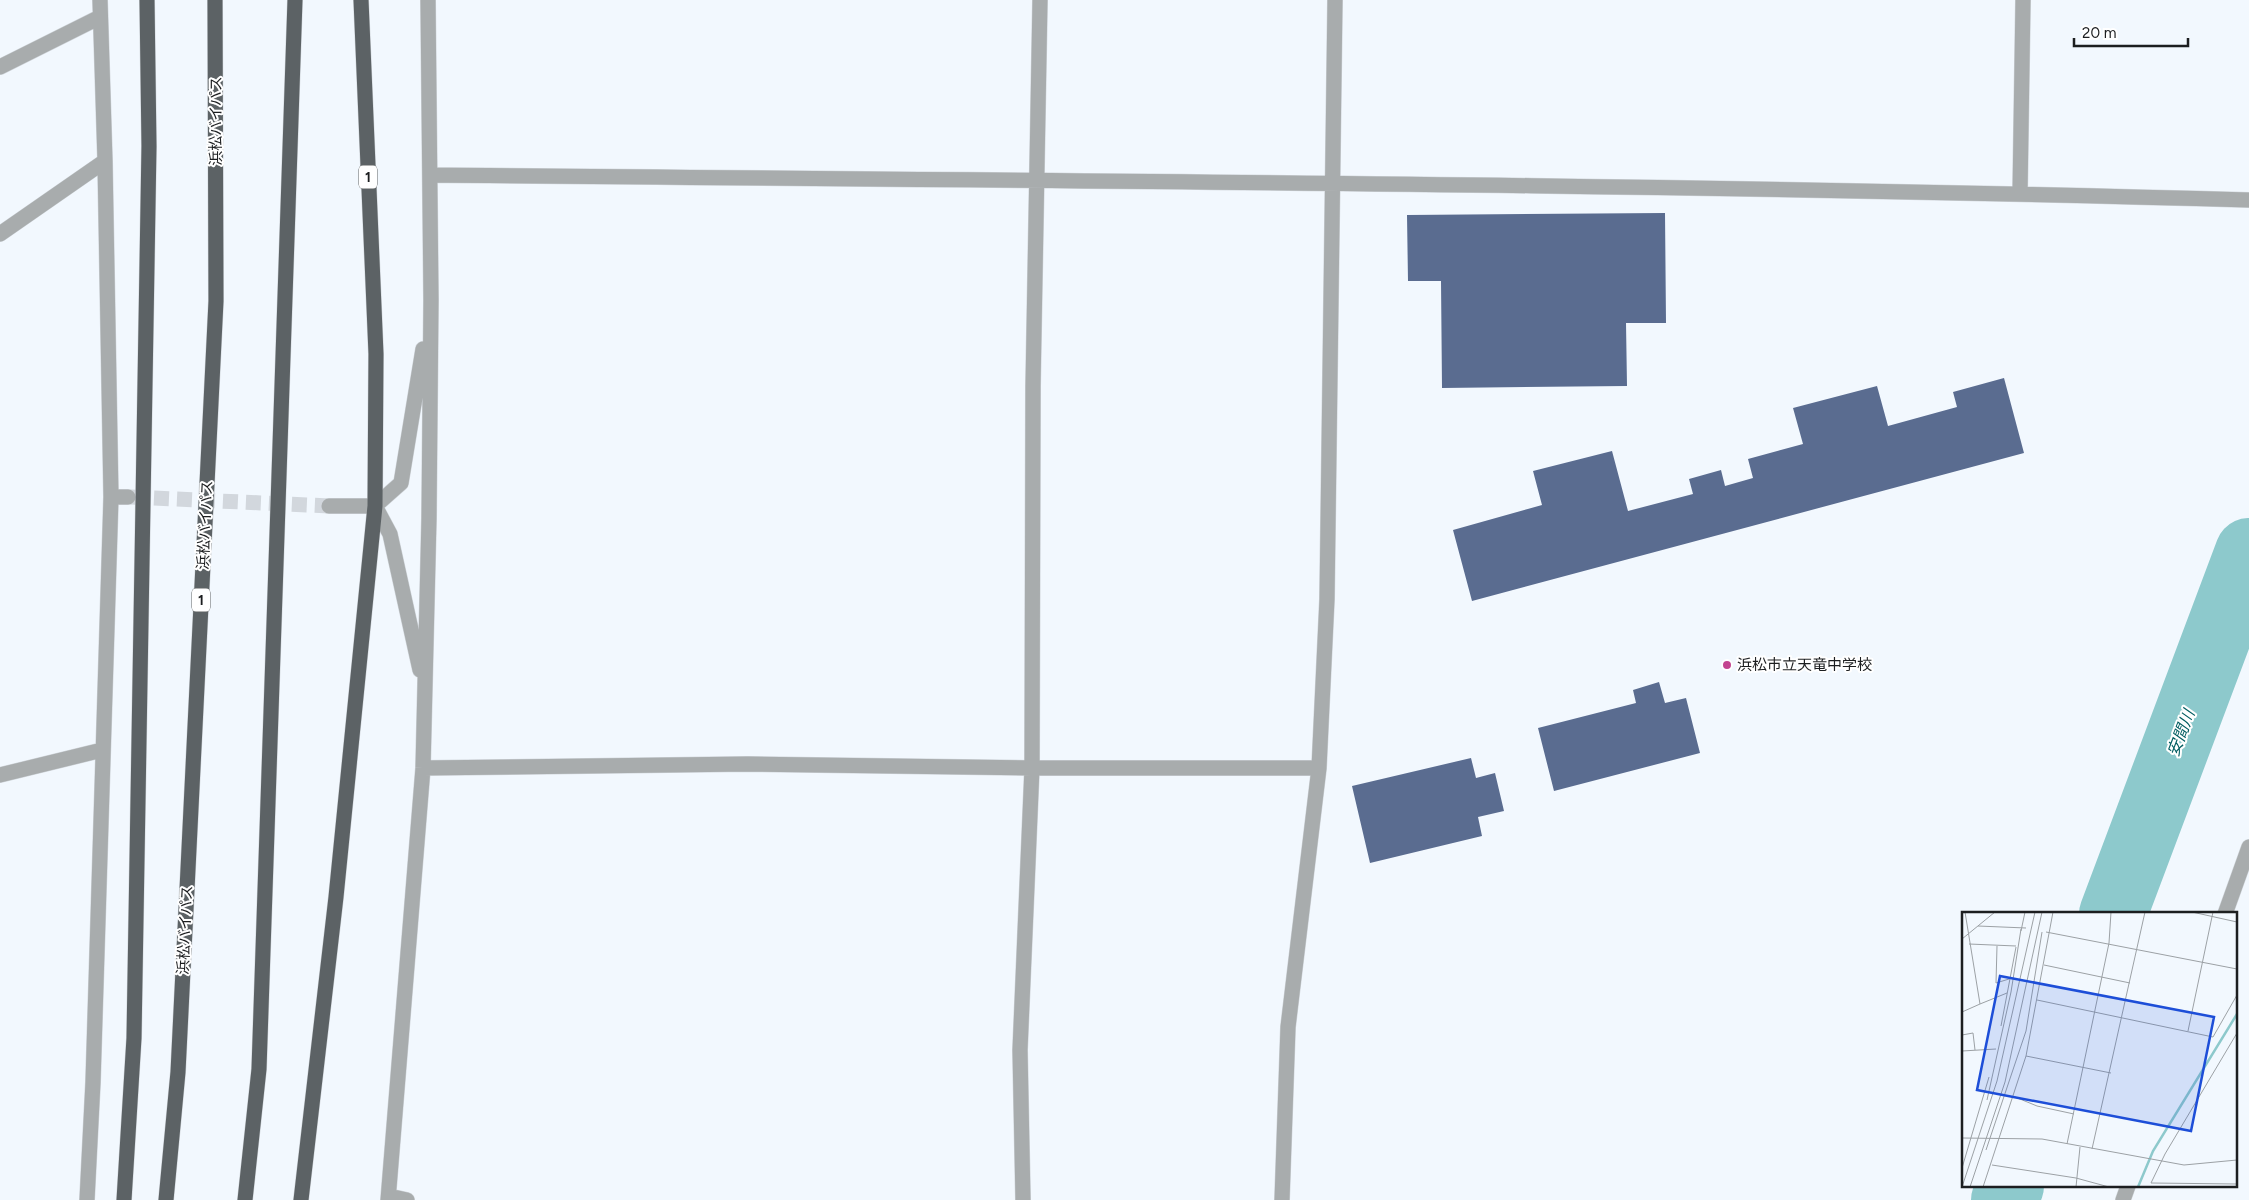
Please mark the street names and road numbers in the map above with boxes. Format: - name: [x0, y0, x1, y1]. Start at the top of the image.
- street label: 浜松バイパス: [207, 76, 225, 166]
- road number: 1: [359, 166, 377, 188]
- street label: 浜松バイパス: [194, 480, 216, 570]
- road number: 1: [192, 588, 210, 612]
- street label: 浜松バイパス: [174, 885, 196, 975]

